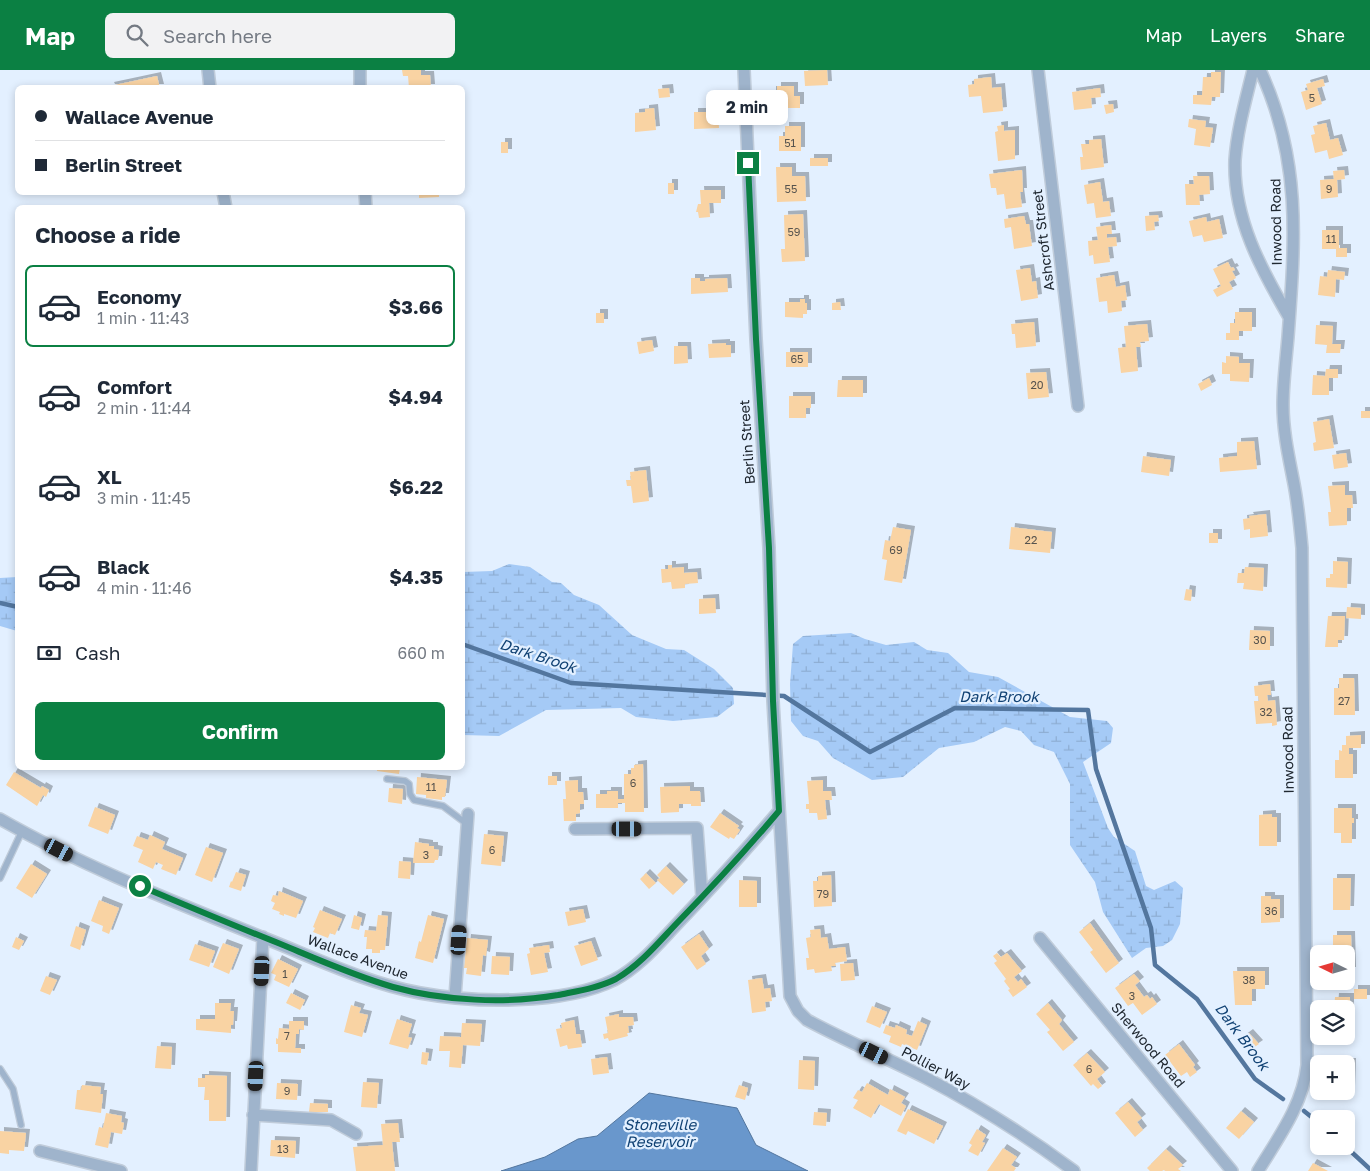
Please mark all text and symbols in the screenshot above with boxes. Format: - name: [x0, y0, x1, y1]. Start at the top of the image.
- search box: [105, 13, 455, 58]
- text: Map: [25, 21, 75, 50]
- icon: search: [123, 21, 151, 49]
- text: Search here: [163, 24, 272, 47]
- text: Map: [1145, 24, 1182, 46]
- text: Layers: [1210, 24, 1267, 46]
- text: Share: [1295, 24, 1345, 46]
- callout: 2 min: [707, 91, 789, 126]
- house number: 5: [1309, 91, 1315, 104]
- text: 2 min: [726, 97, 768, 117]
- text: Wallace Avenue: [65, 105, 213, 128]
- house number: 51: [784, 136, 796, 149]
- route end: [737, 152, 759, 174]
- text: Berlin Street: [65, 153, 182, 176]
- street label: Inwood Road: [1266, 178, 1285, 266]
- house number: 55: [785, 182, 797, 195]
- house number: 9: [1326, 182, 1332, 195]
- street label: Ashcroft Street: [1028, 188, 1057, 292]
- text: Choose a ride: [35, 221, 181, 248]
- house number: 59: [787, 225, 801, 238]
- house number: 11: [1326, 232, 1336, 245]
- icon: car: [37, 284, 82, 329]
- text: Economy: [97, 285, 182, 308]
- text: $3.66: [388, 295, 443, 318]
- text: 1 min · 11:43: [97, 308, 189, 328]
- house number: 65: [790, 352, 804, 365]
- icon: car: [37, 374, 82, 419]
- text: Comfort: [97, 375, 172, 398]
- house number: 20: [1030, 378, 1044, 391]
- text: $4.94: [388, 385, 443, 408]
- text: 2 min · 11:44: [97, 398, 191, 418]
- street label: Berlin Street: [735, 399, 758, 485]
- icon: car: [37, 464, 82, 509]
- text: XL: [97, 465, 122, 488]
- text: $6.22: [389, 475, 443, 498]
- text: 3 min · 11:45: [97, 488, 191, 508]
- house number: 22: [1025, 533, 1037, 546]
- house number: 69: [889, 543, 903, 556]
- icon: car: [37, 554, 82, 599]
- text: Black: [97, 555, 150, 578]
- text: $4.35: [389, 565, 443, 588]
- text: 4 min · 11:46: [97, 578, 192, 598]
- house number: 30: [1253, 633, 1267, 646]
- water label: Dark Brook: [498, 634, 580, 676]
- icon: cash: [35, 639, 63, 667]
- text: Cash: [75, 641, 120, 664]
- text: 660 m: [398, 643, 445, 663]
- water label: Dark Brook: [959, 687, 1040, 705]
- house number: 27: [1338, 694, 1350, 707]
- button: Confirm: [35, 702, 445, 760]
- house number: 32: [1260, 705, 1272, 718]
- street label: Inwood Road: [1278, 706, 1297, 794]
- house number: 6: [630, 776, 637, 789]
- house number: 11: [426, 780, 436, 793]
- car: [612, 822, 642, 837]
- car: [42, 837, 75, 863]
- house number: 6: [489, 843, 496, 856]
- house number: 3: [423, 848, 429, 861]
- route start: [129, 875, 151, 897]
- house number: 79: [817, 887, 829, 900]
- house number: 36: [1264, 904, 1278, 917]
- car: [450, 925, 467, 955]
- street label: Wallace Avenue: [305, 930, 411, 983]
- north arrow: [1310, 945, 1355, 990]
- map controls: [1310, 945, 1355, 1155]
- car: [253, 956, 270, 986]
- house number: 1: [282, 967, 288, 980]
- house number: 38: [1242, 973, 1256, 986]
- house number: 3: [1129, 989, 1135, 1002]
- street label: Sherwood Road: [1108, 999, 1189, 1091]
- water label: Dark Brook: [1212, 999, 1275, 1075]
- button: layers: [1310, 1000, 1355, 1045]
- house number: 7: [284, 1029, 290, 1042]
- car: [857, 1040, 890, 1066]
- street label: Pollier Way: [899, 1042, 974, 1093]
- button: +: [1310, 1055, 1355, 1100]
- car: [247, 1061, 264, 1091]
- house number: 6: [1086, 1062, 1093, 1075]
- house number: 9: [284, 1084, 290, 1097]
- button: −: [1310, 1110, 1355, 1155]
- water label: Stoneville Reservoir: [624, 1115, 698, 1150]
- house number: 13: [277, 1142, 289, 1155]

